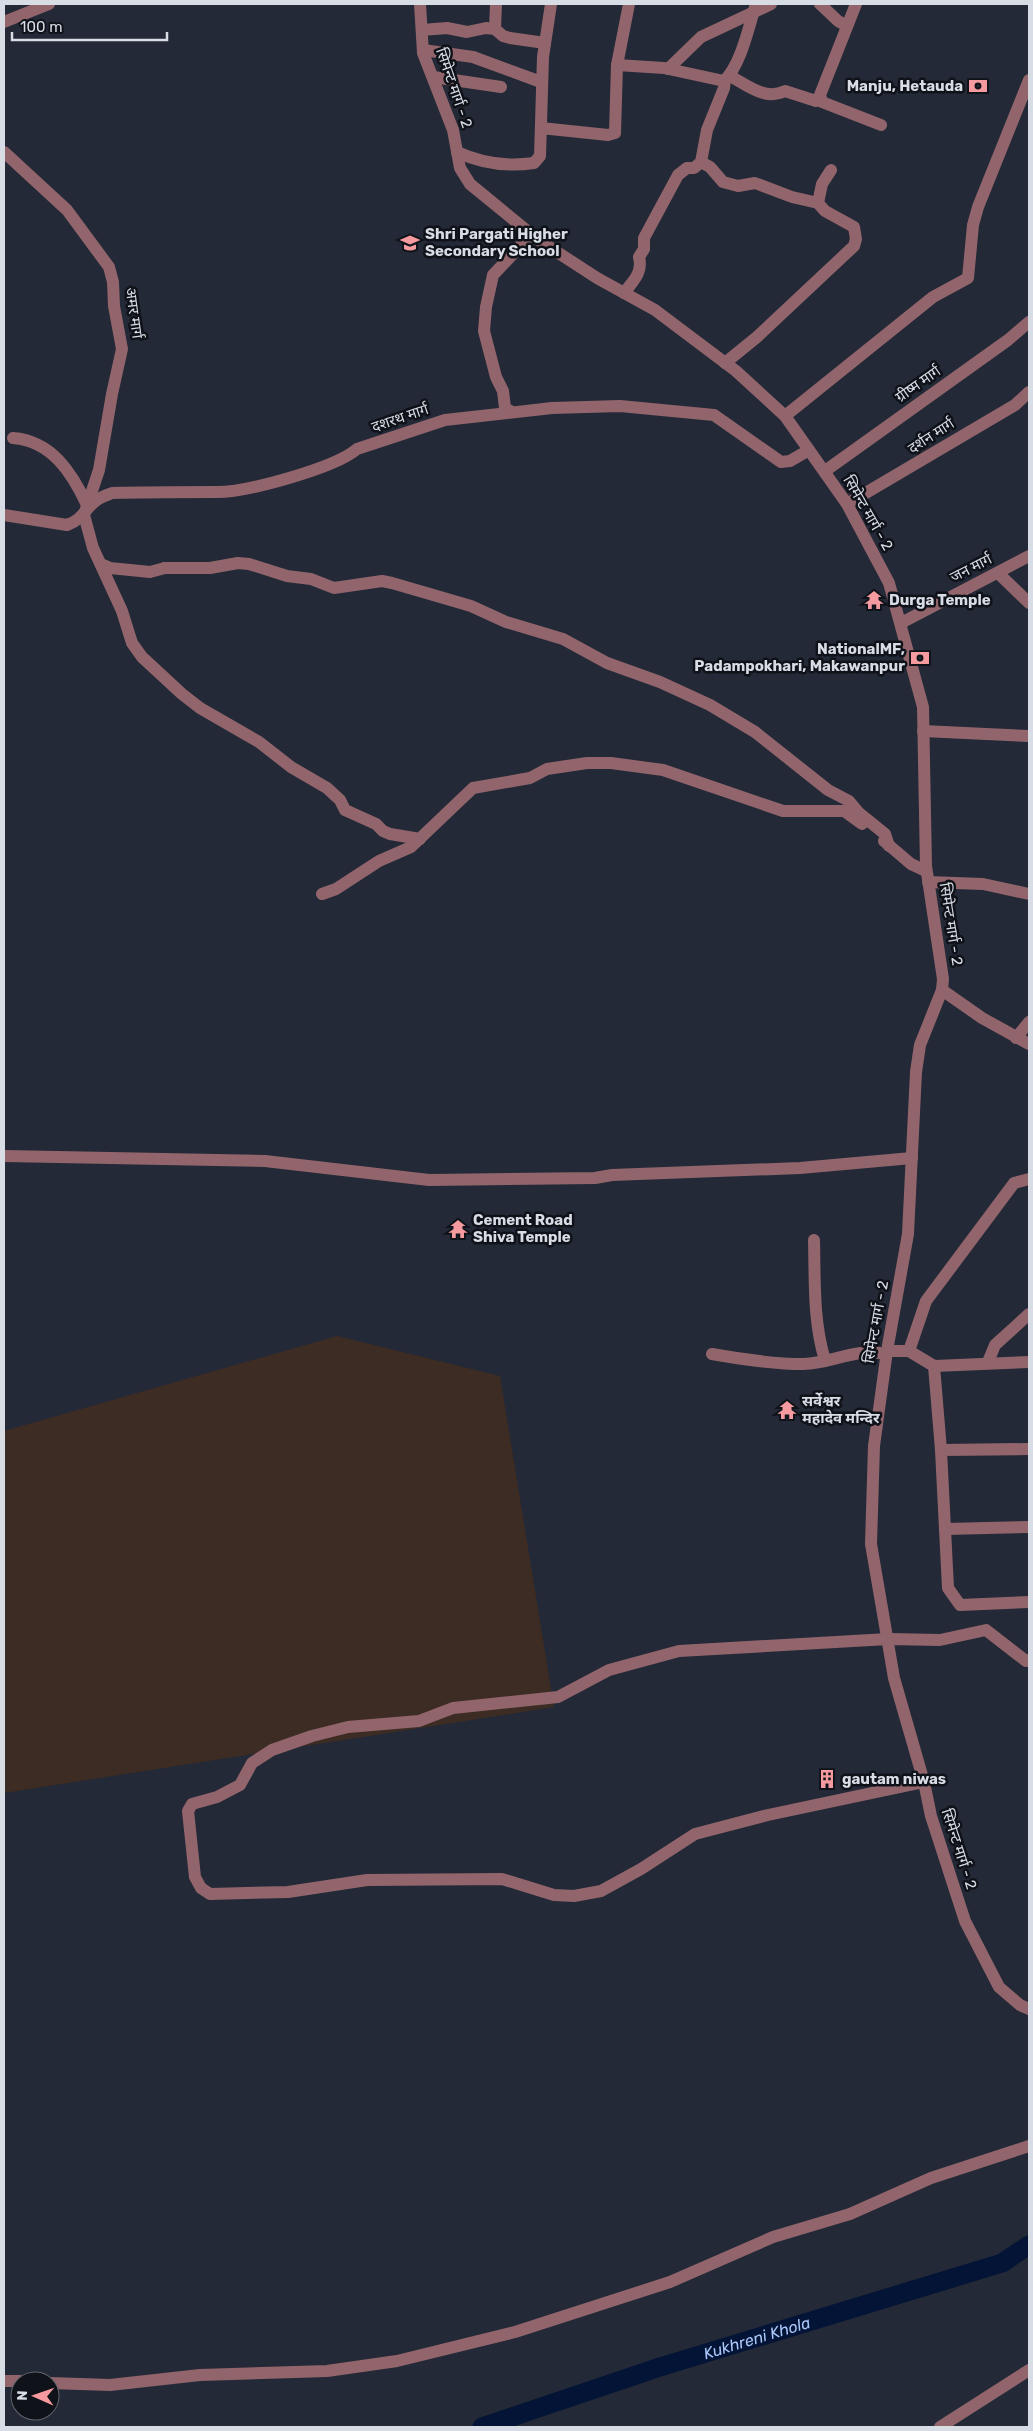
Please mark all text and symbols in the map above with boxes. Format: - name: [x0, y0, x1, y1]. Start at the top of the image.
- scale bar: [12, 10, 168, 42]
- text: 100 m: [20, 18, 62, 36]
- street label: सिमेन्ट मार्ग - 2: [432, 46, 476, 131]
- bank icon: Manju, Hetauda: [967, 75, 989, 97]
- place label: Manju, Hetauda: [847, 77, 963, 95]
- place label: Shri Pargati Higher Secondary School: [425, 225, 568, 260]
- school or university icon: Shri Pargati Higher Secondary School: [399, 232, 421, 254]
- street label: अमर मार्ग: [122, 286, 147, 341]
- street label: ग्रीष्म मार्ग: [892, 361, 945, 406]
- street label: दशरथ मार्ग: [369, 400, 432, 436]
- street label: दर्शन मार्ग: [905, 414, 958, 458]
- street label: सिमेन्ट मार्ग - 2: [839, 472, 897, 554]
- street label: जन मार्ग: [947, 549, 996, 586]
- temple icon: Durga Temple: [863, 589, 885, 611]
- place label: Durga Temple: [889, 591, 991, 609]
- place label: NationalMF, Padampokhari, Makawanpur: [694, 640, 905, 675]
- bank icon: NationalMF, Padampokhari, Makawanpur: [909, 647, 931, 669]
- street label: सिमेन्ट मार्ग - 2: [936, 881, 966, 967]
- place label: Cement Road Shiva Temple: [473, 1211, 573, 1246]
- temple icon: Cement Road Shiva Temple: [447, 1218, 469, 1240]
- street label: सिमेन्ट मार्ग - 2: [860, 1279, 892, 1365]
- place label: सर्वेश्वर महादेव मन्दिर: [802, 1392, 880, 1427]
- temple icon: सर्वेश्वर महादेव मन्दिर: [776, 1399, 798, 1421]
- building icon: gautam niwas: [816, 1768, 838, 1790]
- place label: gautam niwas: [842, 1770, 946, 1788]
- street label: सिमेन्ट मार्ग - 2: [938, 1806, 981, 1892]
- water label: Kukhreni Khola: [701, 2312, 813, 2363]
- north arrow: [10, 2371, 60, 2421]
- text: N: [14, 2390, 31, 2401]

